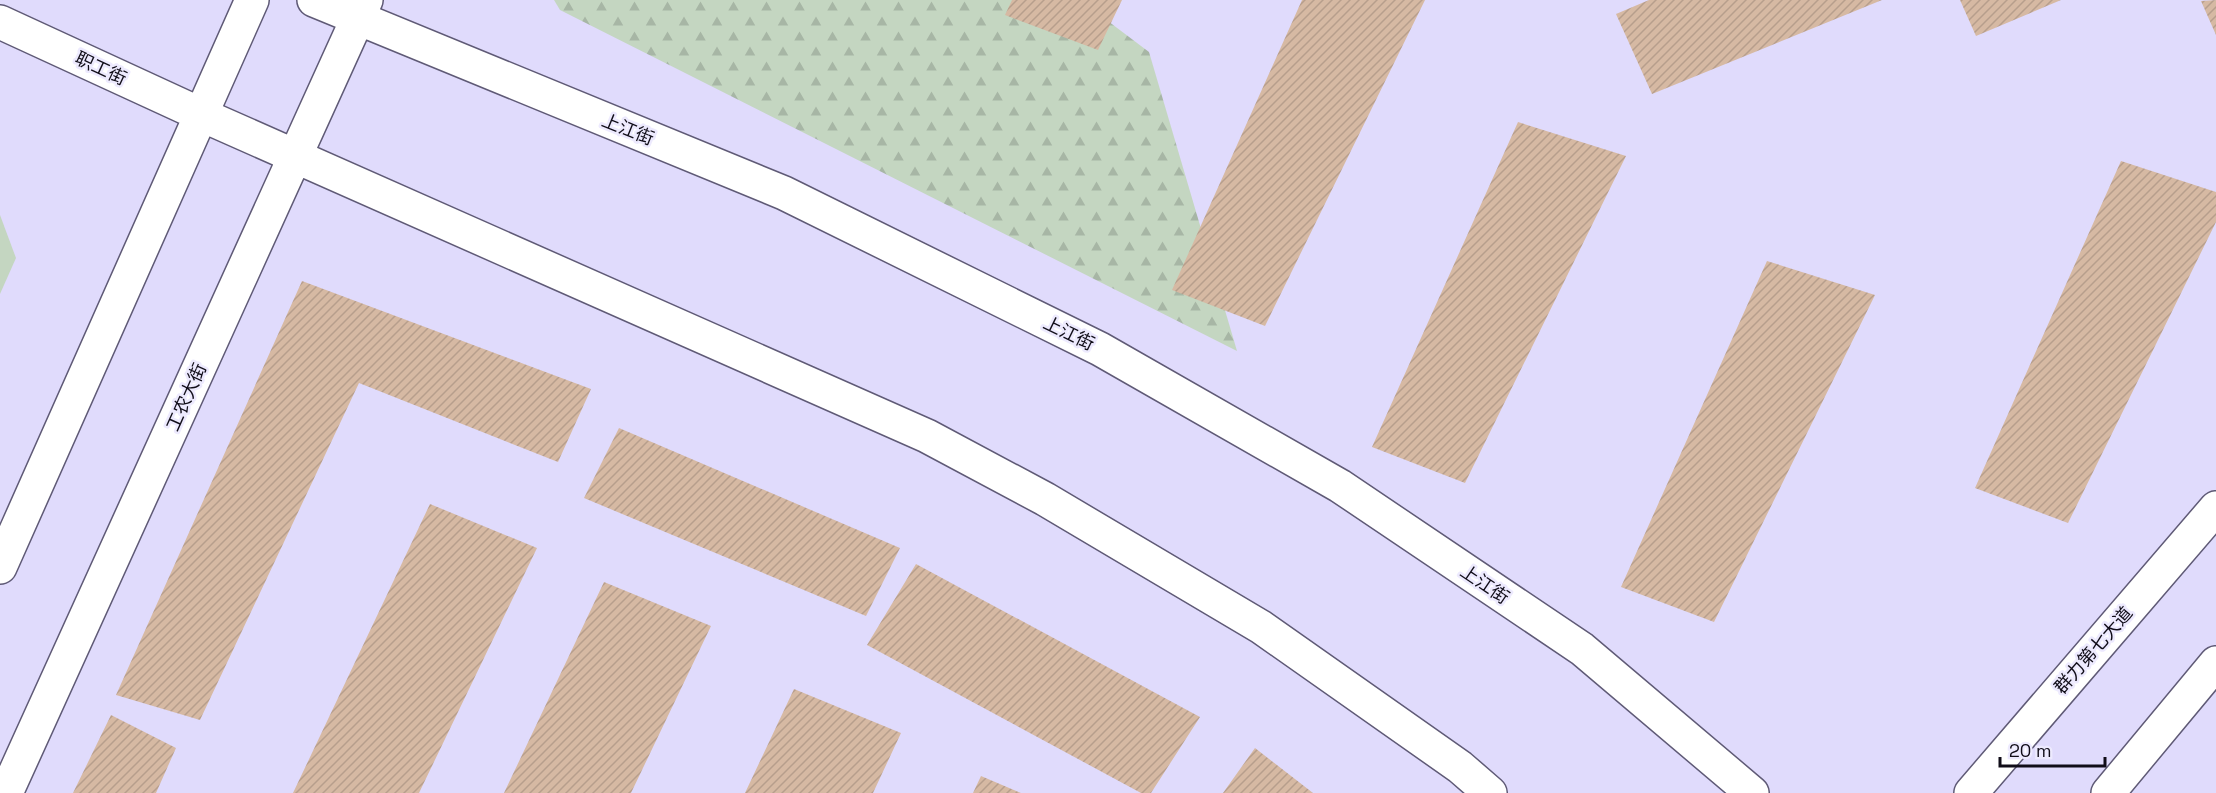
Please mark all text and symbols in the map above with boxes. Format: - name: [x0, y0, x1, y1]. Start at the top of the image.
- street label: 职工街: [72, 46, 130, 90]
- street label: 上江街: [599, 108, 657, 150]
- street label: 上江街: [1040, 311, 1098, 355]
- street label: 工农大街: [161, 359, 211, 435]
- street label: 上江街: [1456, 559, 1514, 609]
- street label: 群力第七大道: [2049, 602, 2137, 698]
- scale bar: [2000, 730, 2105, 768]
- text: 20 m: [2009, 739, 2052, 762]

